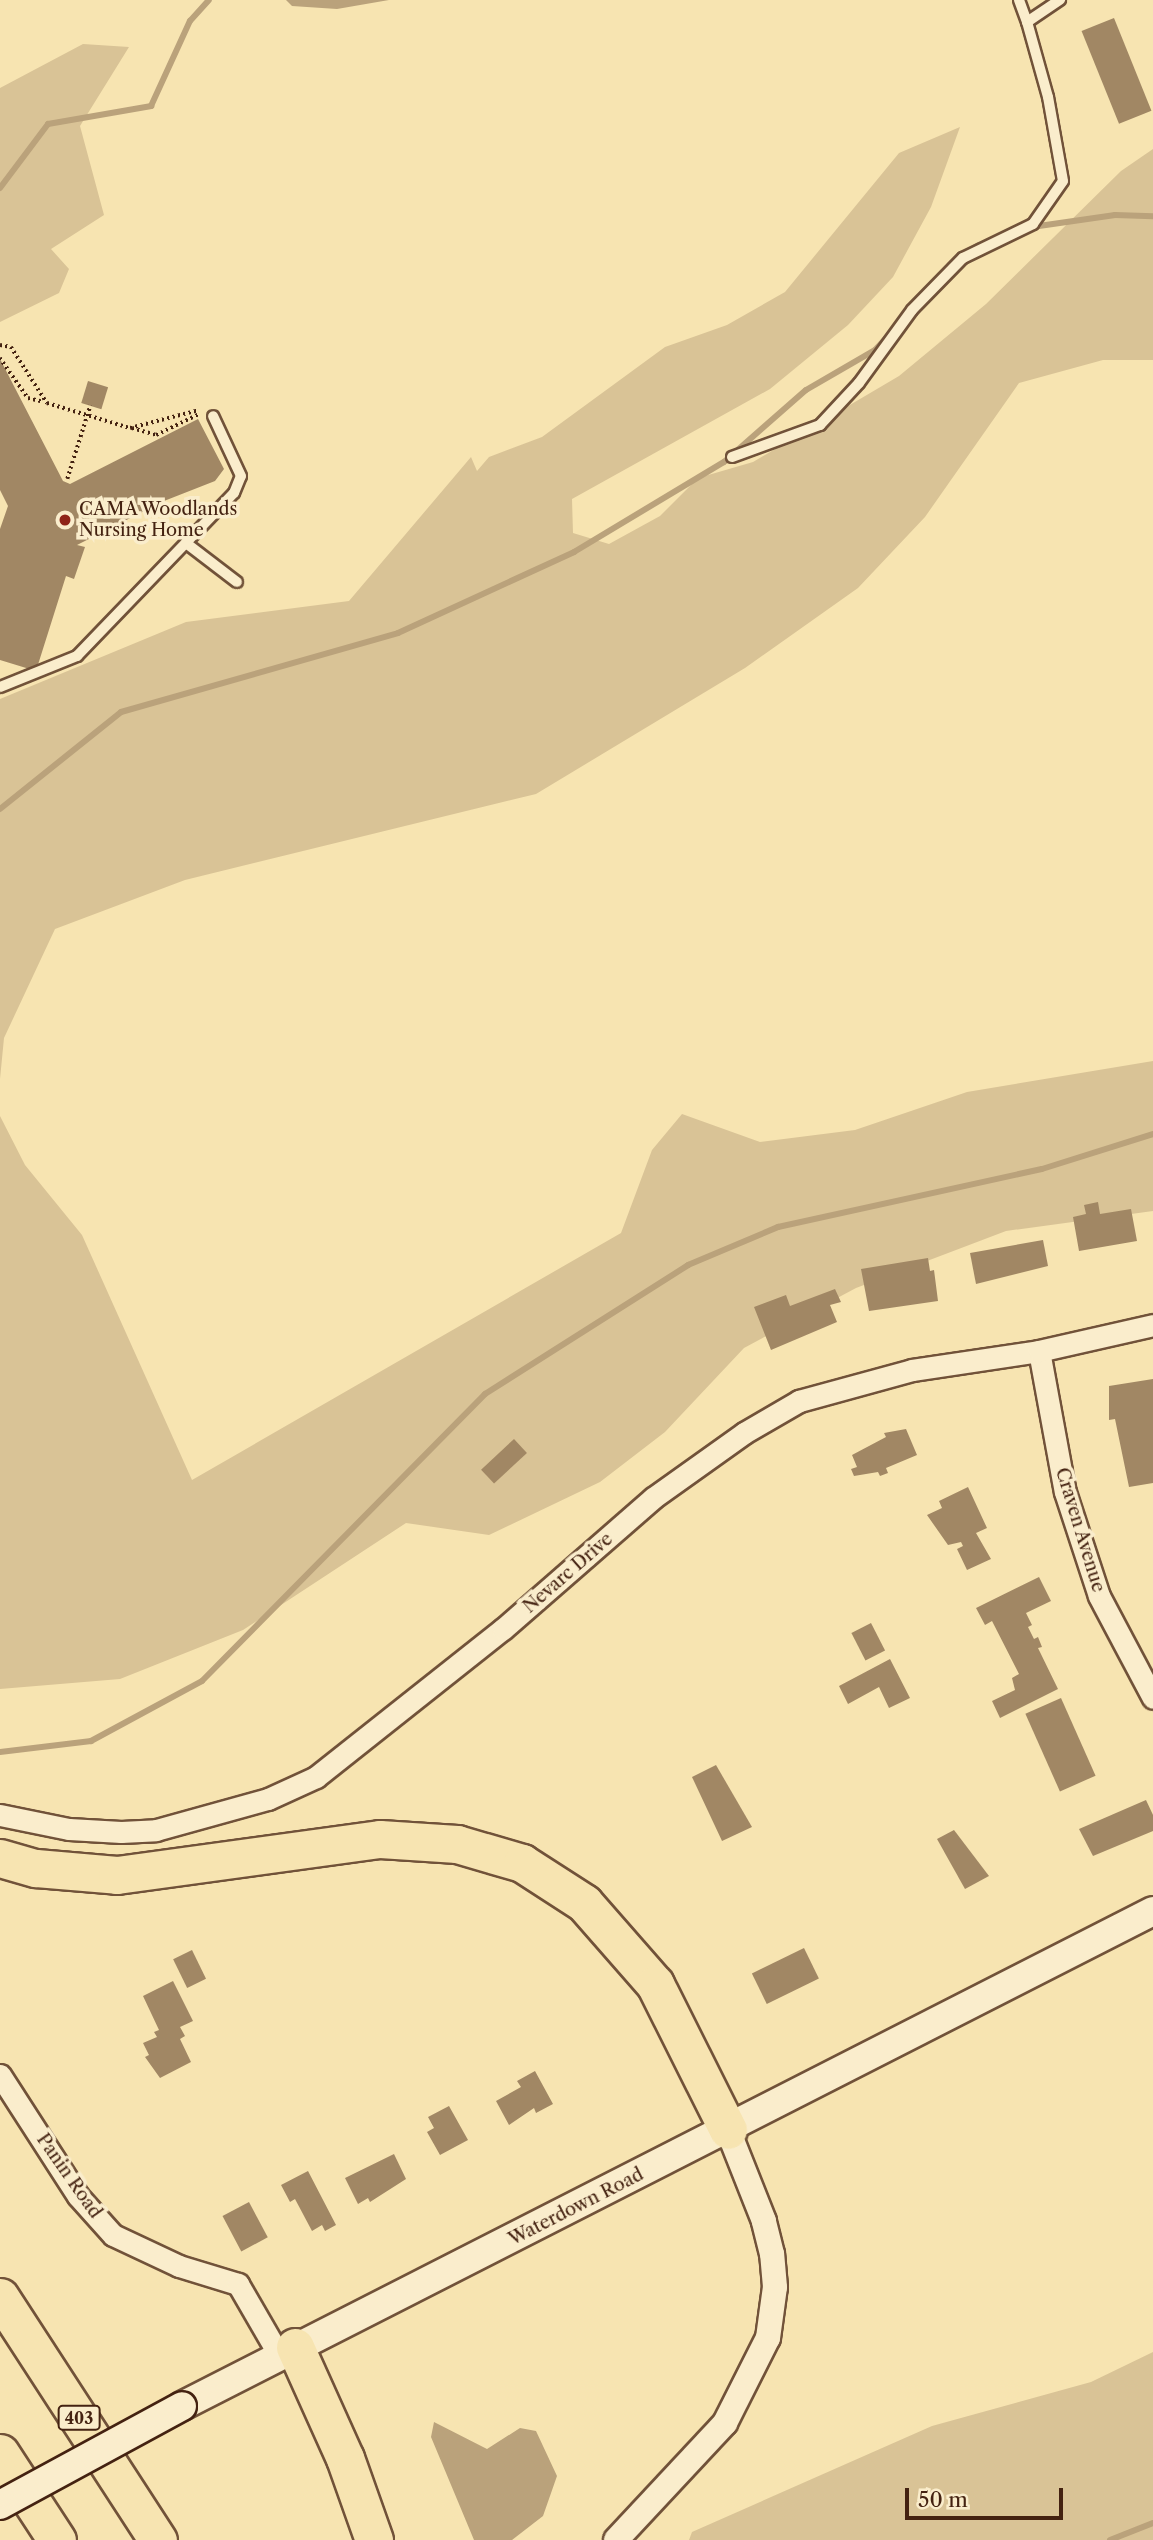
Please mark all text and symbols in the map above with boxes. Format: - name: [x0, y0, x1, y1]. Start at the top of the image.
- place label: CAMA Woodlands Nursing Home: [79, 499, 239, 542]
- marker: CAMA Woodlands Nursing Home: [57, 512, 73, 528]
- street label: Craven Avenue: [1051, 1465, 1109, 1595]
- street label: Nevarc Drive: [519, 1528, 617, 1618]
- street label: Panin Road: [32, 2129, 106, 2223]
- street label: Waterdown Road: [505, 2164, 647, 2250]
- road number: 403: [56, 2406, 102, 2430]
- scale bar: [908, 2474, 1066, 2518]
- text: 50 m: [918, 2487, 968, 2512]

